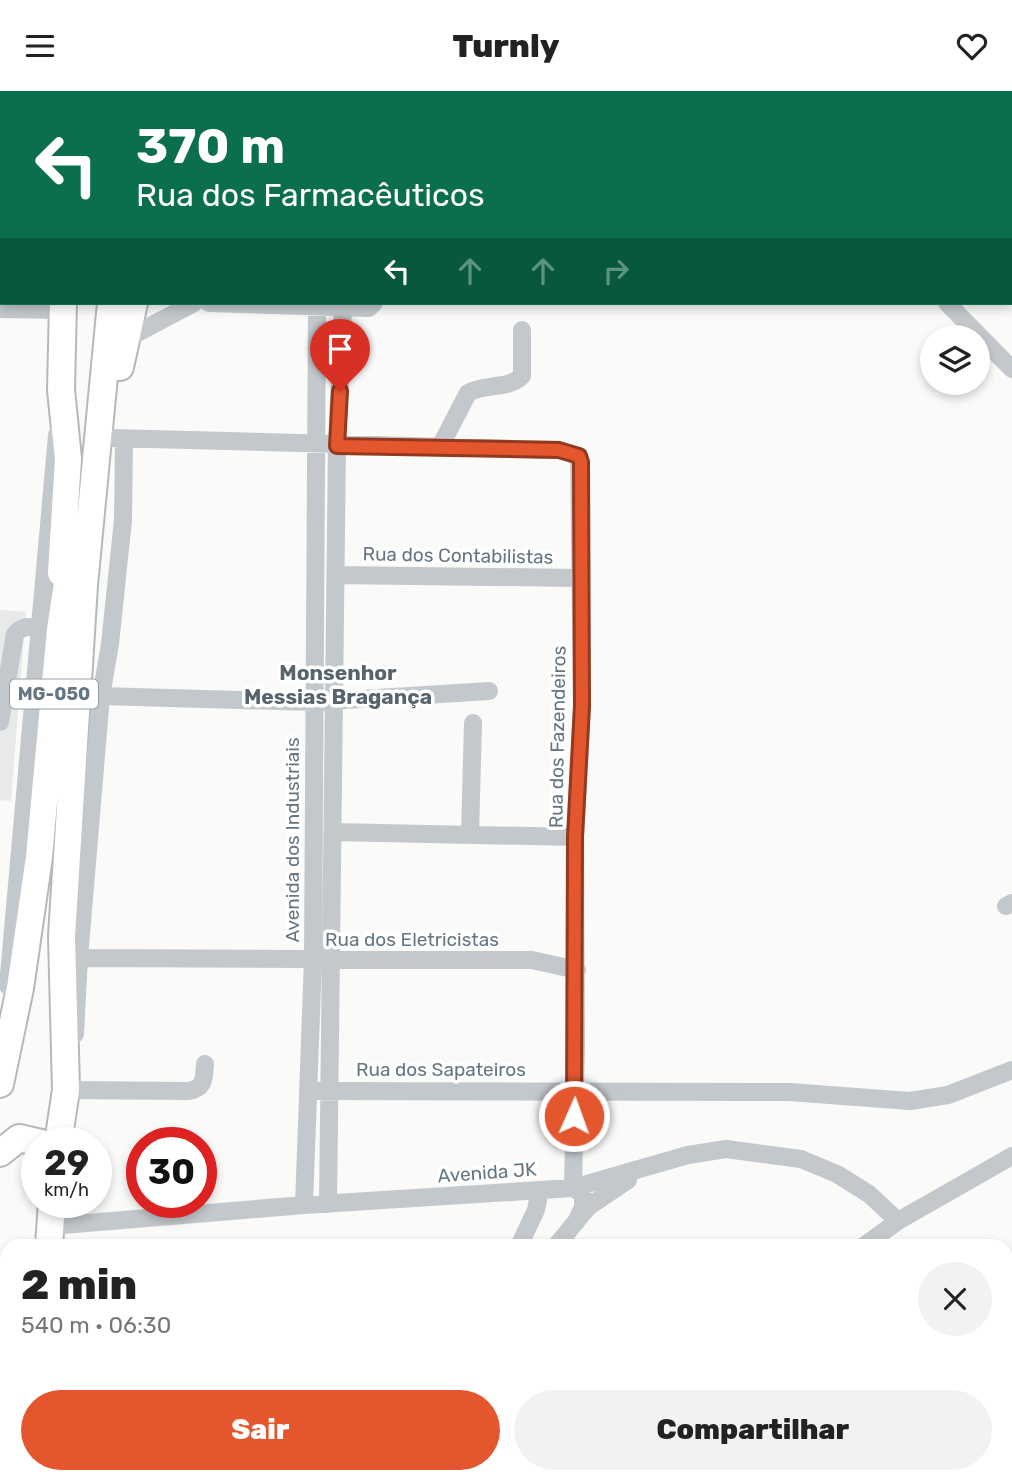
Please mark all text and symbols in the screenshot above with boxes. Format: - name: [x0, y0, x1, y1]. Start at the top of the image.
- icon: menu: [21, 27, 59, 65]
- text: Turnly: [453, 27, 559, 65]
- icon: heart: [953, 27, 991, 65]
- text: 370 m: [136, 117, 285, 175]
- icon: left: [21, 119, 112, 210]
- text: Rua dos Farmacêuticos: [136, 176, 484, 214]
- icon: left: [378, 252, 416, 290]
- icon: ahead: [451, 252, 489, 290]
- icon: ahead: [524, 252, 562, 290]
- icon: right: [597, 252, 635, 290]
- pin: [310, 319, 370, 391]
- map controls: [920, 325, 990, 395]
- button: layers: [920, 325, 990, 395]
- icon: arrive: [321, 330, 359, 368]
- street label: Rua dos Contabilistas: [362, 542, 554, 569]
- street label: Rua dos Fazendeiros: [544, 646, 571, 828]
- district label: Monsenhor Messias Bragança: [244, 660, 432, 709]
- road number: MG-050: [10, 679, 98, 709]
- street label: Avenida dos Industriais: [281, 737, 304, 943]
- street label: Rua dos Eletricistas: [325, 928, 499, 951]
- street label: Rua dos Sapateiros: [356, 1058, 526, 1081]
- position arrow: [537, 1079, 611, 1153]
- speed limit sign: 30: [126, 1127, 217, 1218]
- text: 29: [44, 1142, 89, 1184]
- street label: Avenida JK: [437, 1158, 538, 1187]
- text: km/h: [44, 1179, 89, 1201]
- text: 2 min: [21, 1260, 137, 1310]
- button: close: [918, 1262, 992, 1336]
- text: 540 m · 06:30: [21, 1311, 171, 1339]
- button: Sair: [21, 1390, 500, 1470]
- button: Compartilhar: [514, 1390, 992, 1470]

